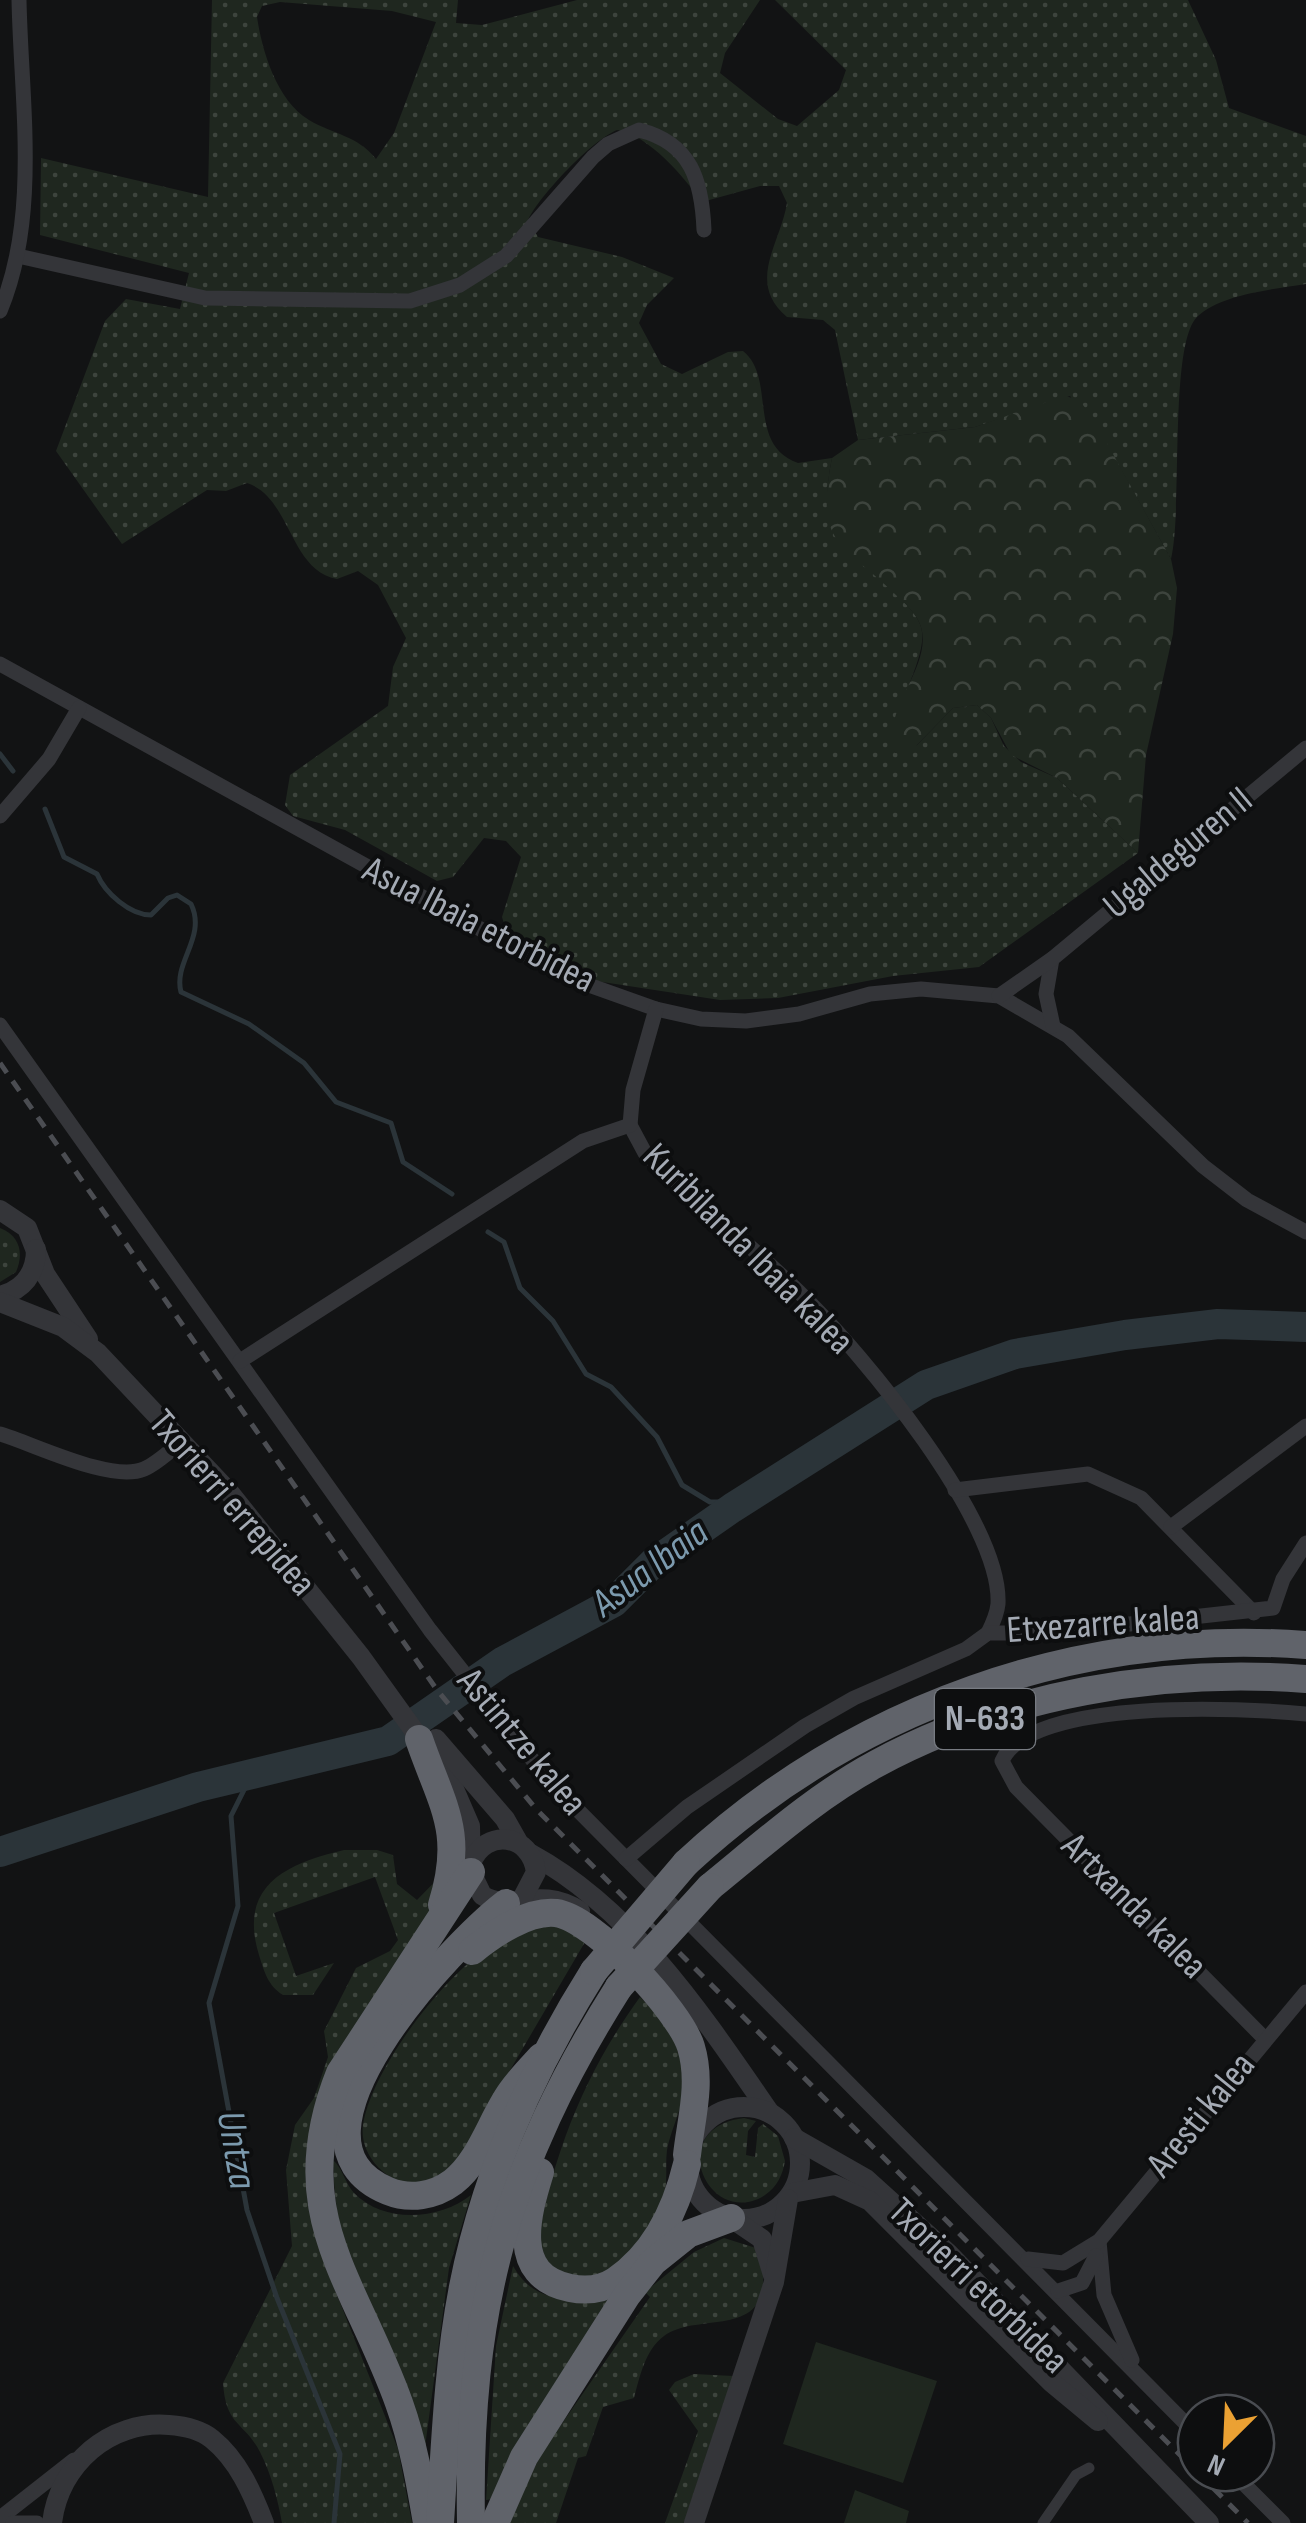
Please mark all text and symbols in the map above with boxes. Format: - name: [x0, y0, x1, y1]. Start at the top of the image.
- street label: Ugaldeguren II: [1094, 778, 1262, 928]
- street label: Asua Ibaia etorbidea: [355, 847, 602, 1003]
- street label: Kuribilanda Ibaia kalea: [633, 1134, 863, 1364]
- street label: Txorierri errepidea: [139, 1401, 325, 1605]
- water label: Asua Ibaia: [581, 1509, 718, 1629]
- street label: Etxezarre kalea: [1005, 1595, 1201, 1653]
- street label: Astintze kalea: [447, 1659, 596, 1824]
- road number: N-633: [935, 1689, 1035, 1749]
- street label: Artxanda kalea: [1051, 1823, 1216, 1988]
- street label: Aresti kalea: [1137, 2044, 1265, 2187]
- water label: Untza: [206, 2107, 266, 2193]
- street label: Txorierri etorbidea: [879, 2189, 1077, 2383]
- north arrow: [1176, 2393, 1276, 2493]
- text: N: [1203, 2446, 1230, 2483]

